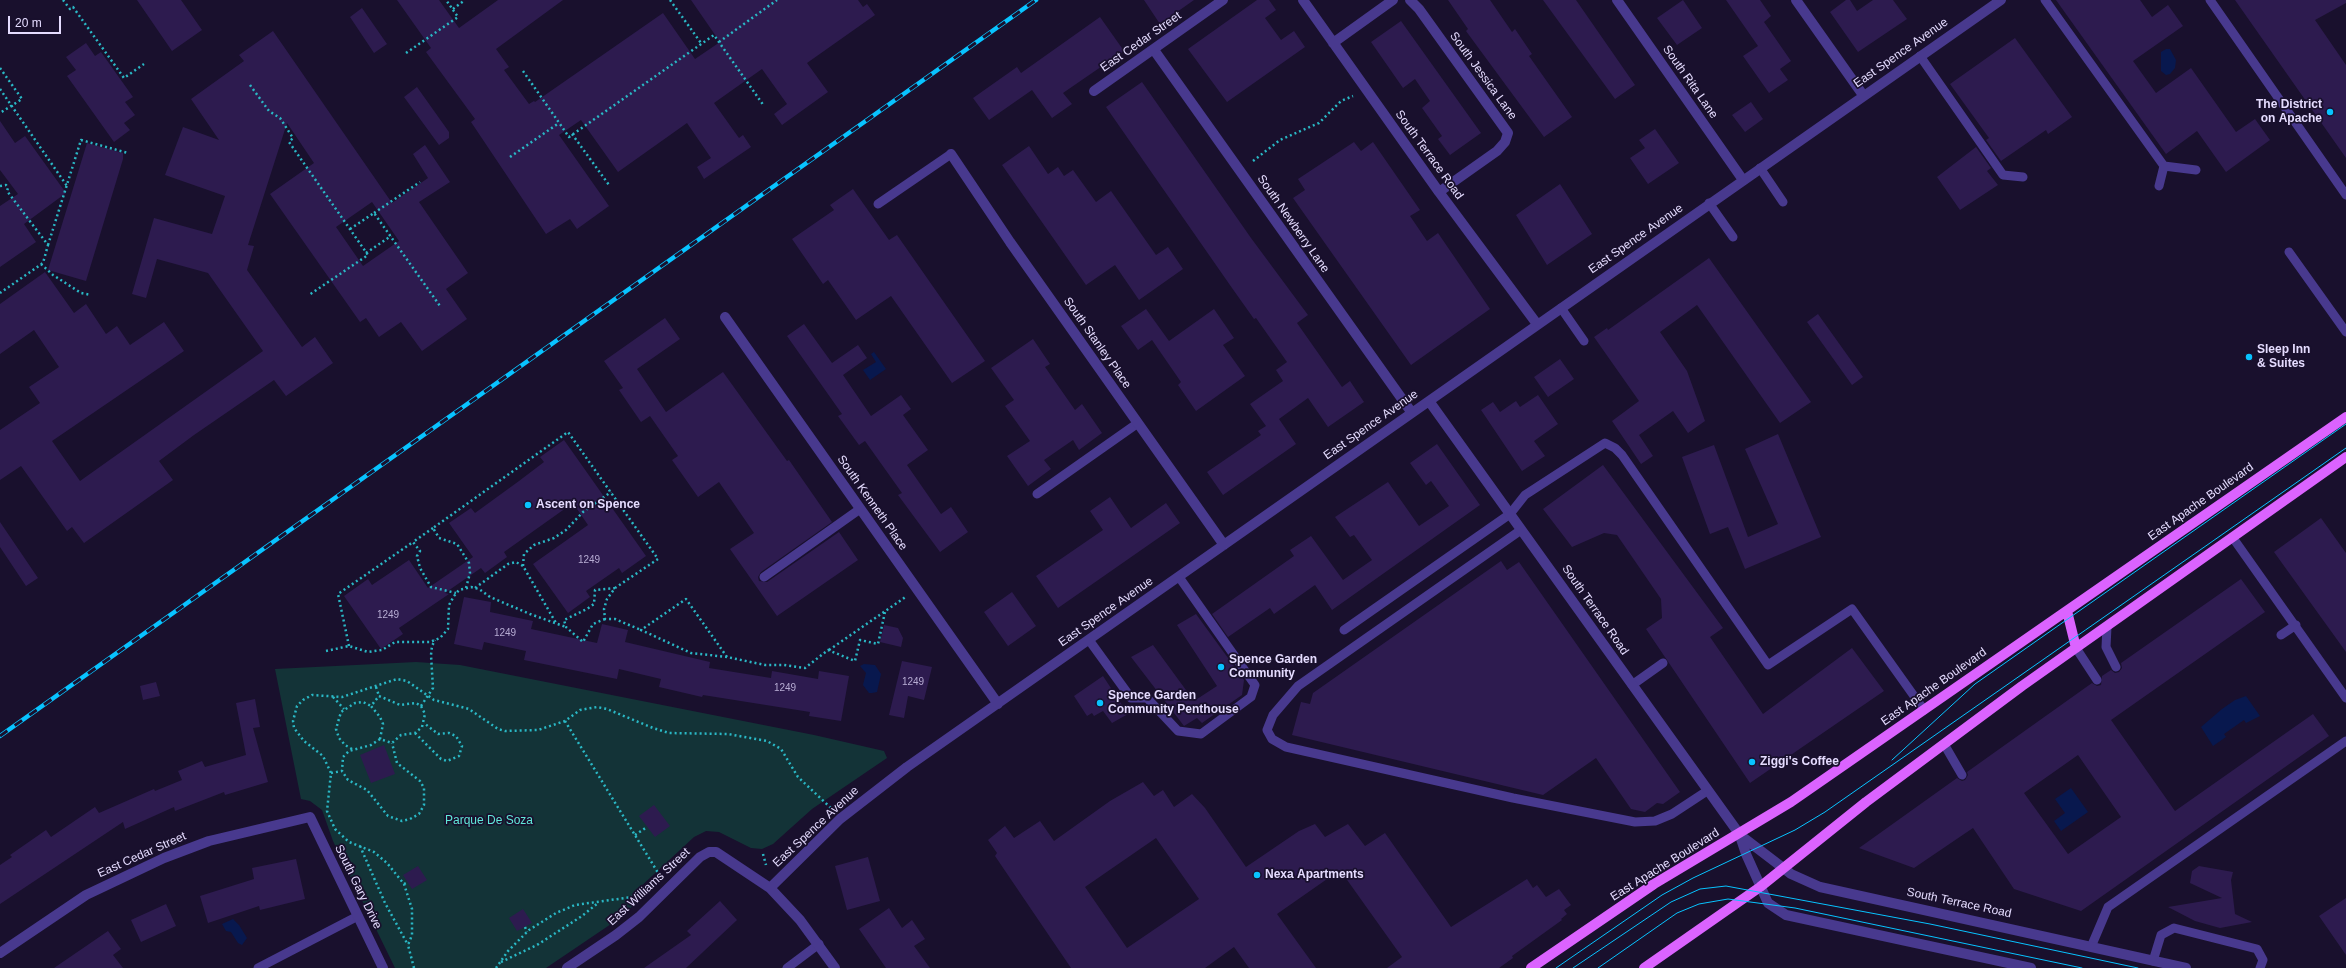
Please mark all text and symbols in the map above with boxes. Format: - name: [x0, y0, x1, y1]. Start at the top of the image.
- scale bar: [10, 8, 63, 34]
- street label: East Cedar Street: [1098, 9, 1184, 75]
- street label: East Spence Avenue: [1851, 15, 1951, 91]
- text: 20 m: [15, 16, 42, 30]
- street label: South Jessica Lane: [1446, 29, 1520, 123]
- street label: South Rita Lane: [1659, 43, 1721, 121]
- place label: The District on Apache: [2256, 98, 2322, 126]
- marker: The District on Apache: [2325, 107, 2335, 117]
- street label: South Terrace Road: [1392, 108, 1466, 202]
- street label: South Newberry Lane: [1254, 172, 1332, 276]
- street label: East Spence Avenue: [1586, 201, 1686, 277]
- street label: South Stanley Place: [1060, 295, 1134, 391]
- place label: Sleep Inn & Suites: [2257, 343, 2310, 371]
- marker: Sleep Inn & Suites: [2244, 352, 2254, 362]
- street label: East Spence Avenue: [1321, 387, 1421, 463]
- street label: South Kenneth Place: [834, 453, 910, 553]
- street label: East Apache Boulevard: [2146, 460, 2256, 544]
- place label: Ascent on Spence: [536, 498, 640, 512]
- marker: Ascent on Spence: [523, 500, 533, 510]
- house number: 1249: [578, 554, 600, 566]
- street label: South Terrace Road: [1558, 562, 1632, 658]
- street label: East Spence Avenue: [1056, 574, 1156, 650]
- house number: 1249: [377, 609, 399, 621]
- house number: 1249: [494, 627, 516, 639]
- street label: East Apache Boulevard: [1879, 645, 1989, 729]
- place label: Spence Garden Community: [1229, 653, 1317, 681]
- marker: Spence Garden Community: [1216, 662, 1226, 672]
- house number: 1249: [902, 676, 924, 688]
- house number: 1249: [774, 682, 796, 694]
- place label: Spence Garden Community Penthouse: [1108, 689, 1239, 717]
- marker: Spence Garden Community Penthouse: [1095, 698, 1105, 708]
- place label: Ziggi's Coffee: [1760, 755, 1839, 769]
- marker: Ziggi's Coffee: [1747, 757, 1757, 767]
- street label: East Spence Avenue: [770, 784, 862, 870]
- park label: Parque De Soza: [445, 814, 533, 828]
- street label: East Apache Boulevard: [1608, 826, 1722, 904]
- street label: East Cedar Street: [96, 829, 188, 881]
- street label: South Gary Drive: [331, 842, 385, 932]
- street label: East Williams Street: [605, 845, 693, 929]
- place label: Nexa Apartments: [1265, 868, 1364, 882]
- marker: Nexa Apartments: [1252, 870, 1262, 880]
- street label: South Terrace Road: [1905, 885, 2013, 921]

